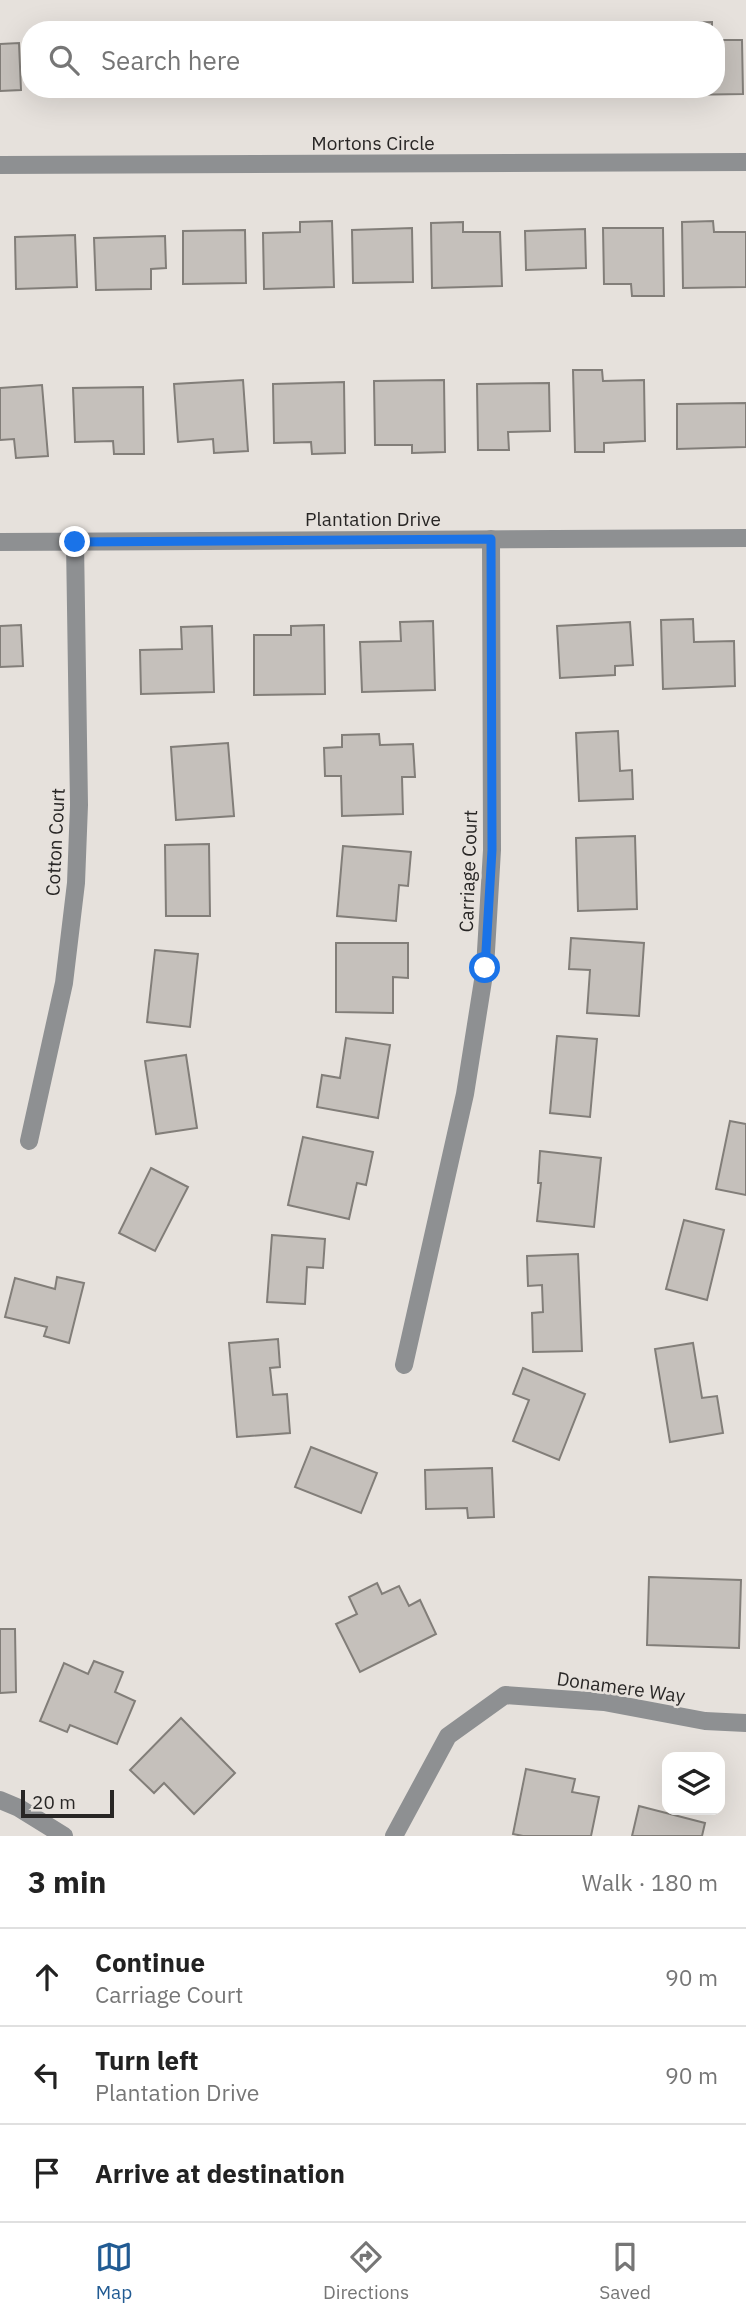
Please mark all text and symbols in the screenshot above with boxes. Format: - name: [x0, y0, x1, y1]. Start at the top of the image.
- search box: [21, 21, 725, 98]
- icon: search: [45, 41, 83, 79]
- text: Search here: [101, 43, 240, 77]
- street label: Mortons Circle: [311, 131, 435, 155]
- street label: Plantation Drive: [305, 507, 441, 531]
- route end: [59, 526, 90, 557]
- street label: Cotton Court: [40, 787, 70, 897]
- street label: Carriage Court: [454, 809, 482, 933]
- route start: [469, 952, 500, 983]
- street label: Donamere Way: [555, 1666, 687, 1708]
- map controls: [662, 1752, 725, 1815]
- button: layers: [662, 1752, 725, 1815]
- scale bar: [21, 1787, 114, 1819]
- text: 20 m: [32, 1790, 76, 1814]
- text: 3 min: [28, 1862, 106, 1901]
- text: Walk · 180 m: [582, 1867, 718, 1897]
- text: Continue: [95, 1945, 205, 1979]
- icon: ahead: [28, 1958, 66, 1996]
- text: 90 m: [665, 1962, 718, 1992]
- text: Carriage Court: [95, 1979, 243, 2009]
- text: Turn left: [95, 2043, 198, 2077]
- icon: left: [28, 2056, 66, 2094]
- text: 90 m: [665, 2060, 718, 2090]
- text: Plantation Drive: [95, 2077, 259, 2107]
- icon: arrive: [28, 2154, 66, 2192]
- text: Arrive at destination: [95, 2156, 345, 2190]
- tab: Map: [95, 2238, 133, 2304]
- tab: Directions: [323, 2238, 409, 2304]
- tab: Saved: [599, 2238, 651, 2304]

